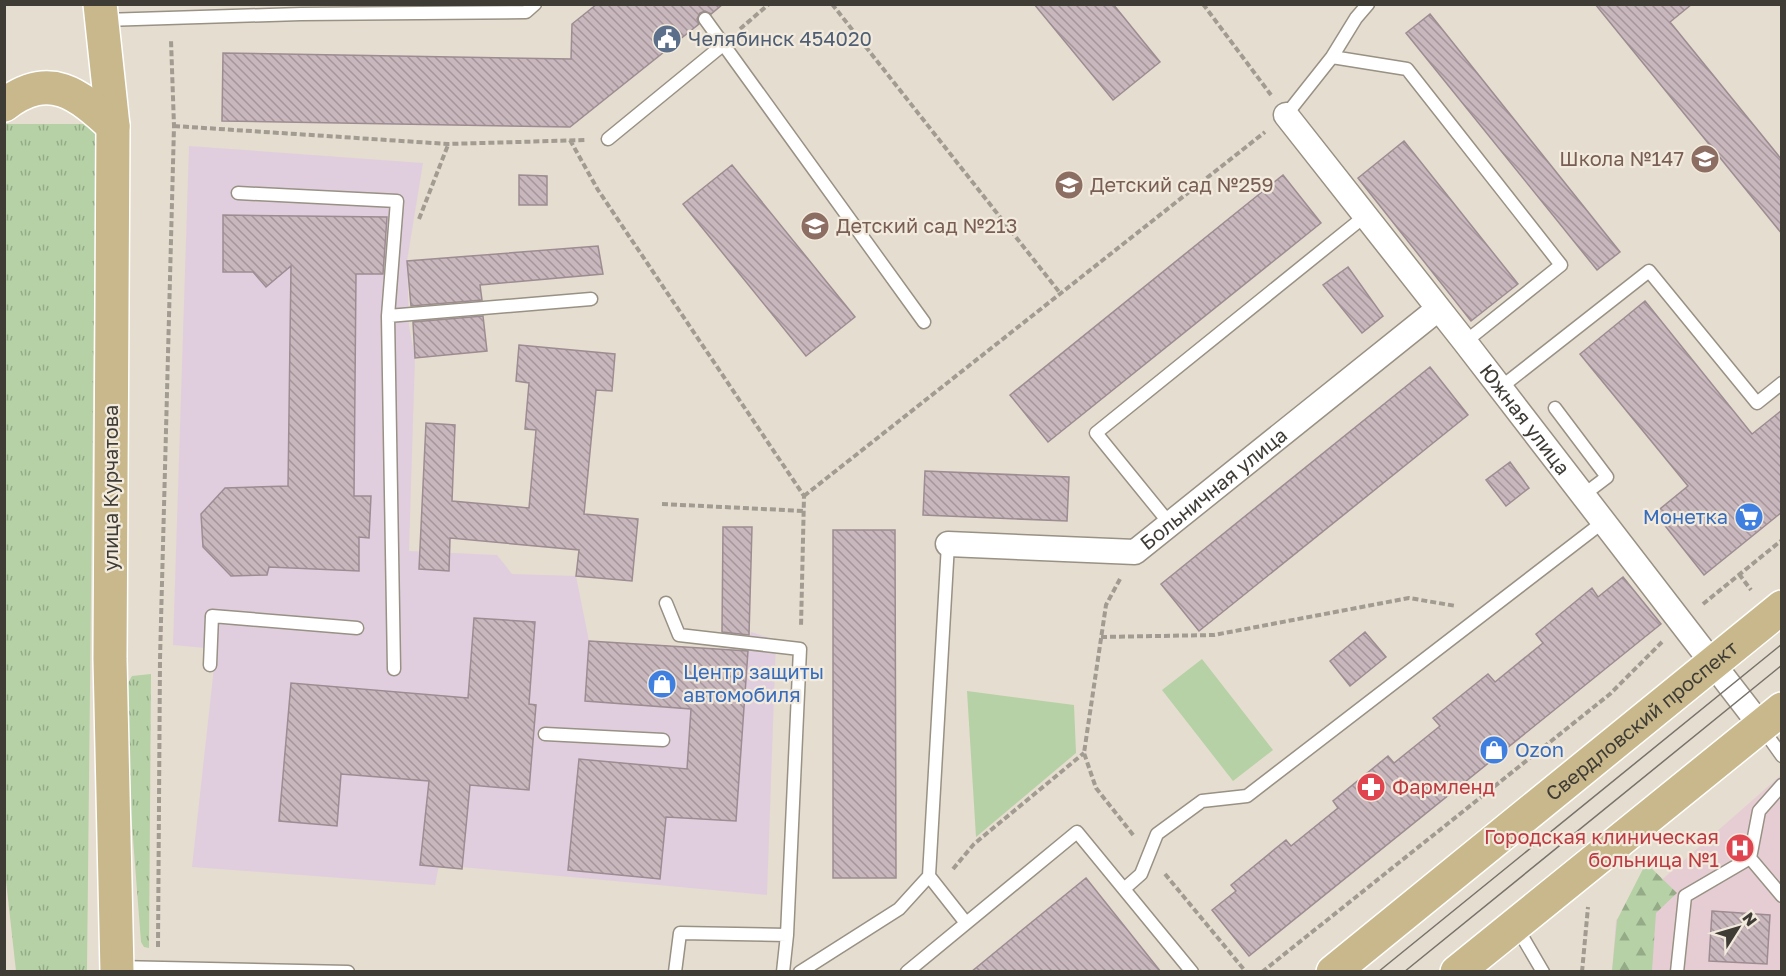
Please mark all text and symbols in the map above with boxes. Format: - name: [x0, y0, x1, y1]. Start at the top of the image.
- public building icon: Челябинск 454020: [651, 23, 683, 55]
- place label: Челябинск 454020: [688, 26, 872, 50]
- school or university icon: Школа №147: [1689, 143, 1721, 175]
- place label: Школа №147: [1559, 146, 1684, 170]
- school or university icon: Детский сад №259: [1053, 169, 1085, 201]
- place label: Детский сад №259: [1090, 172, 1274, 196]
- school or university icon: Детский сад №213: [799, 210, 831, 242]
- place label: Детский сад №213: [836, 213, 1017, 237]
- street label: Южная улица: [1475, 359, 1576, 479]
- street label: улица Курчатова: [98, 405, 122, 571]
- street label: Больничная улица: [1135, 422, 1291, 554]
- supermarket icon: Монетка: [1733, 501, 1765, 533]
- place label: Монетка: [1643, 504, 1728, 528]
- street label: Свердловский проспект: [1540, 635, 1742, 805]
- place label: Центр защиты автомобиля: [683, 659, 824, 706]
- shop icon: Центр защиты автомобиля: [646, 668, 678, 700]
- shop icon: Ozon: [1478, 734, 1510, 766]
- place label: Ozon: [1515, 737, 1564, 761]
- pharmacy icon: Фармленд: [1355, 771, 1387, 803]
- place label: Фармленд: [1392, 774, 1495, 798]
- place label: Городская клиническая больница №1: [1484, 824, 1719, 871]
- hospital icon: Городская клиническая больница №1: [1724, 832, 1756, 864]
- north arrow: [1708, 898, 1768, 958]
- text: N: [1738, 908, 1762, 930]

